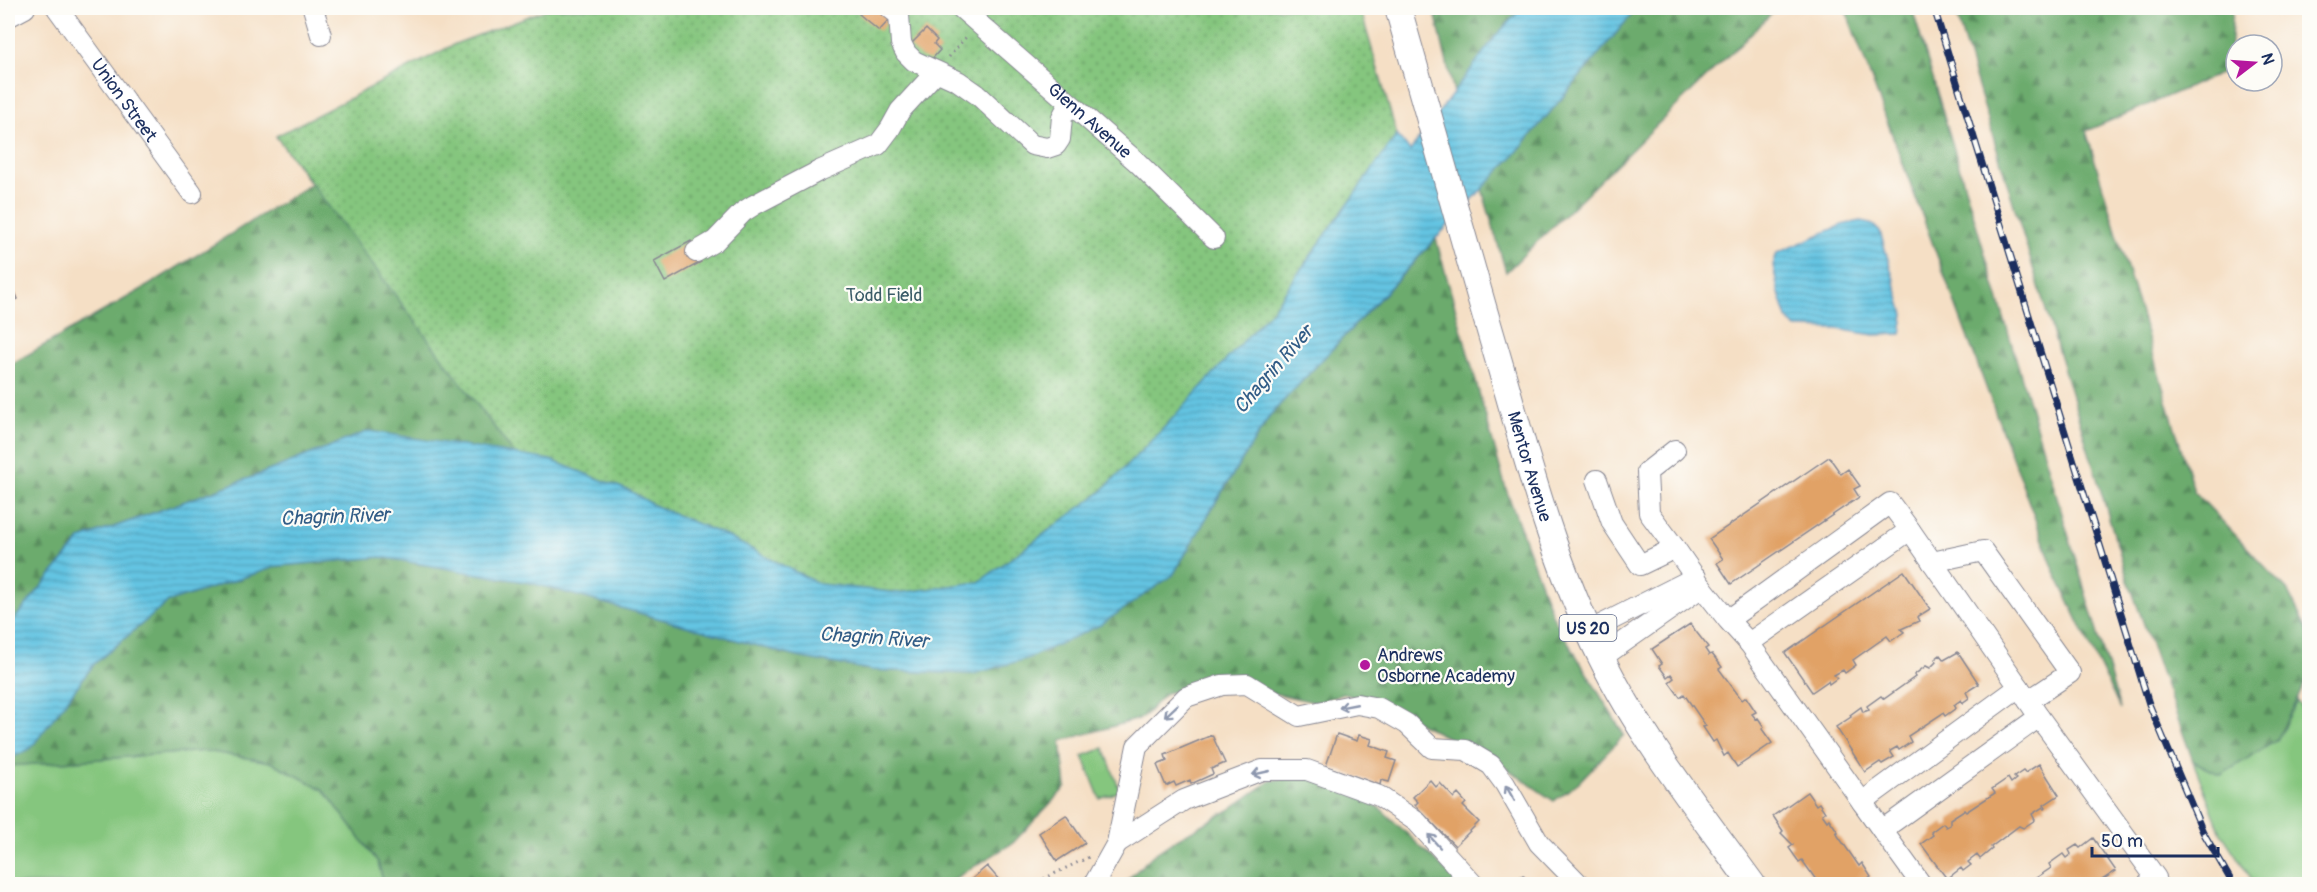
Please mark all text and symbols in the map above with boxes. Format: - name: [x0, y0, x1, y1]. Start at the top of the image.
- north arrow: [2224, 33, 2284, 93]
- text: N: [2256, 51, 2279, 67]
- street label: Union Street: [86, 54, 162, 147]
- street label: Glenn Avenue: [1043, 78, 1136, 164]
- park label: Todd Field: [846, 284, 922, 307]
- water label: Chagrin River: [1228, 318, 1320, 419]
- street label: Mentor Avenue: [1502, 409, 1557, 525]
- water label: Chagrin River: [280, 502, 393, 531]
- road number: US 20: [1560, 615, 1616, 641]
- water label: Chagrin River: [819, 621, 932, 654]
- place label: Andrews Osborne Academy: [1377, 644, 1515, 688]
- marker: Andrews Osborne Academy: [1358, 658, 1372, 672]
- one-way arrow: [1339, 701, 1358, 712]
- one-way arrow: [1164, 704, 1179, 718]
- one-way arrow: [1251, 767, 1270, 779]
- one-way arrow: [1504, 784, 1515, 802]
- scale bar: [2092, 820, 2218, 858]
- text: 50 m: [2101, 830, 2143, 853]
- one-way arrow: [1427, 834, 1441, 849]

